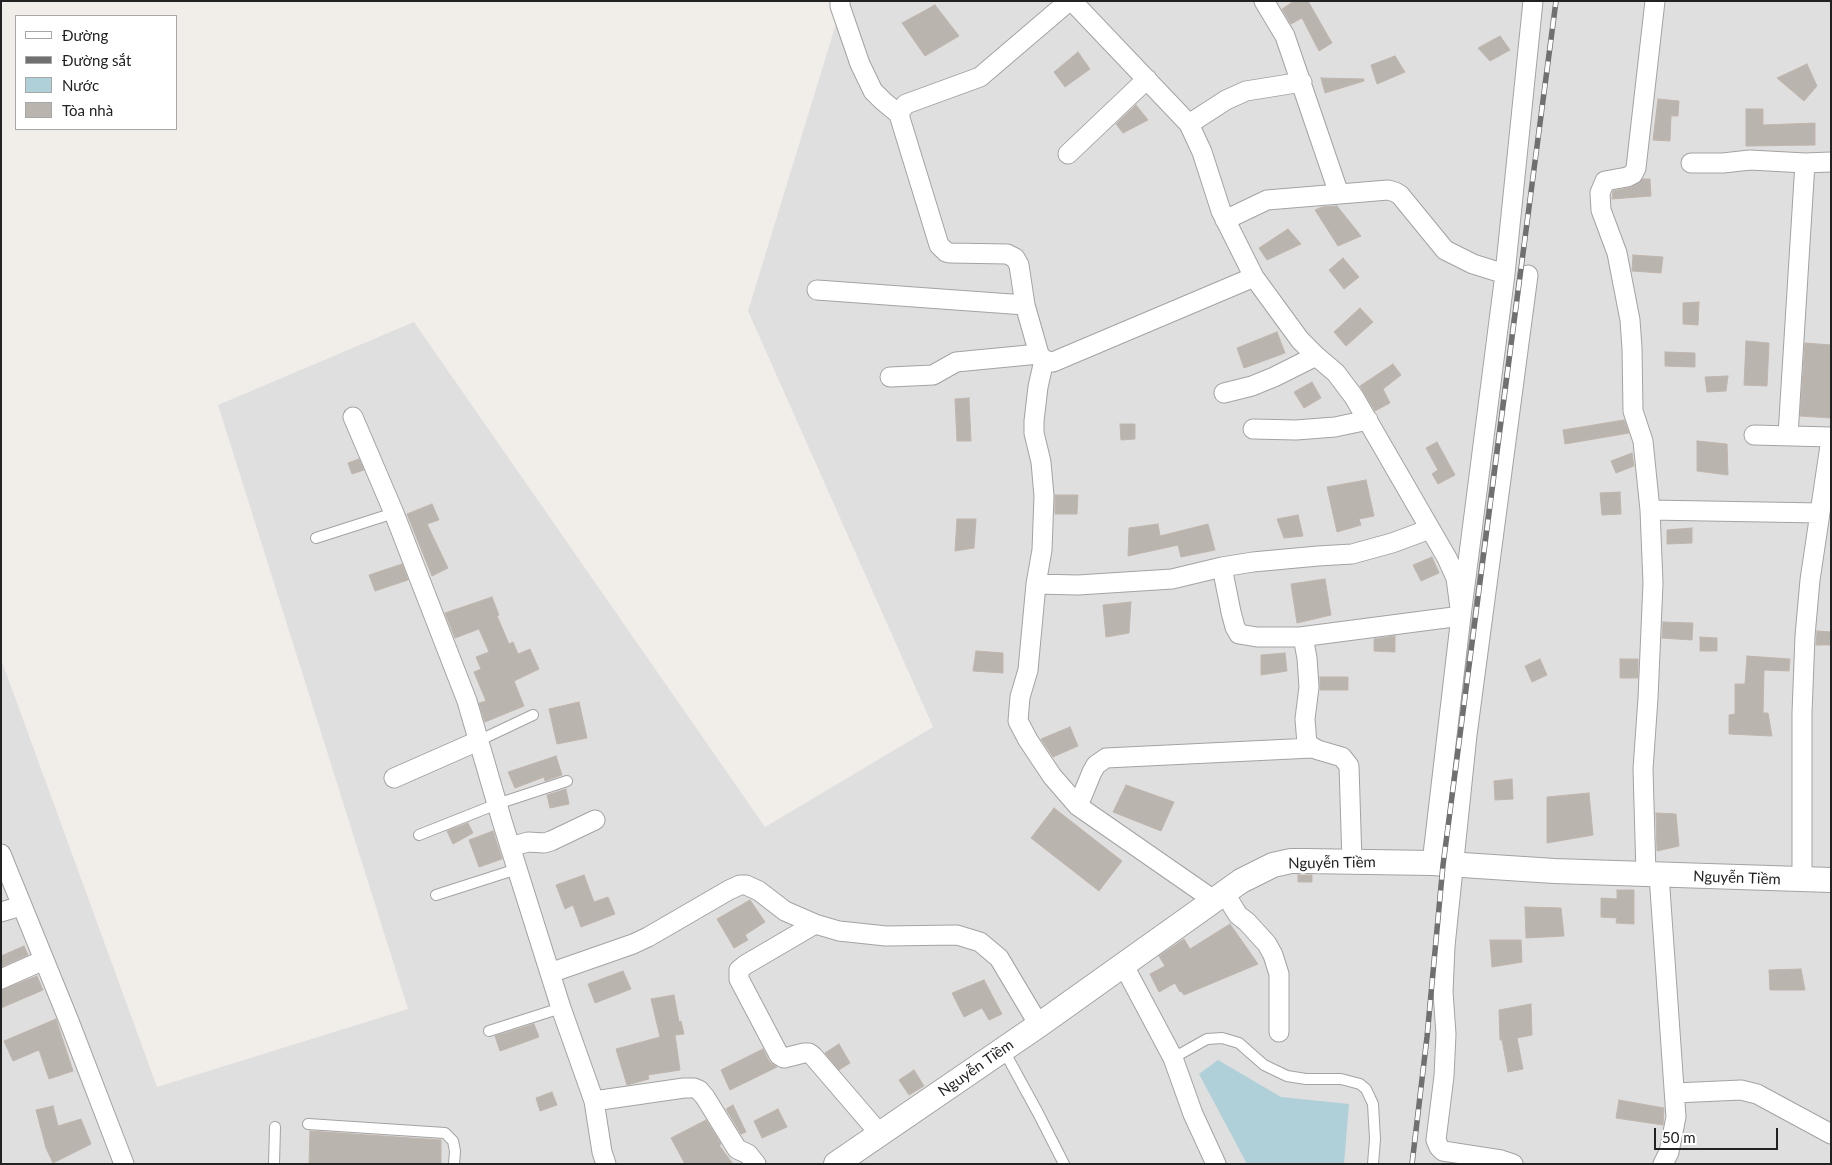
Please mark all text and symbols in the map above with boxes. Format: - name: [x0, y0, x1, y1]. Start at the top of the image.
- legend: [15, 15, 178, 130]
- text: Đường: [62, 26, 108, 44]
- text: Đường sắt: [62, 51, 131, 69]
- text: Nước: [62, 76, 99, 94]
- text: Tòa nhà: [62, 101, 113, 119]
- street label: Nguyễn Tiềm: [1288, 853, 1376, 873]
- street label: Nguyễn Tiềm: [1693, 867, 1781, 889]
- street label: Nguyễn Tiềm: [935, 1035, 1017, 1101]
- scale bar: [1657, 1118, 1781, 1150]
- text: 50 m: [1662, 1128, 1696, 1146]

